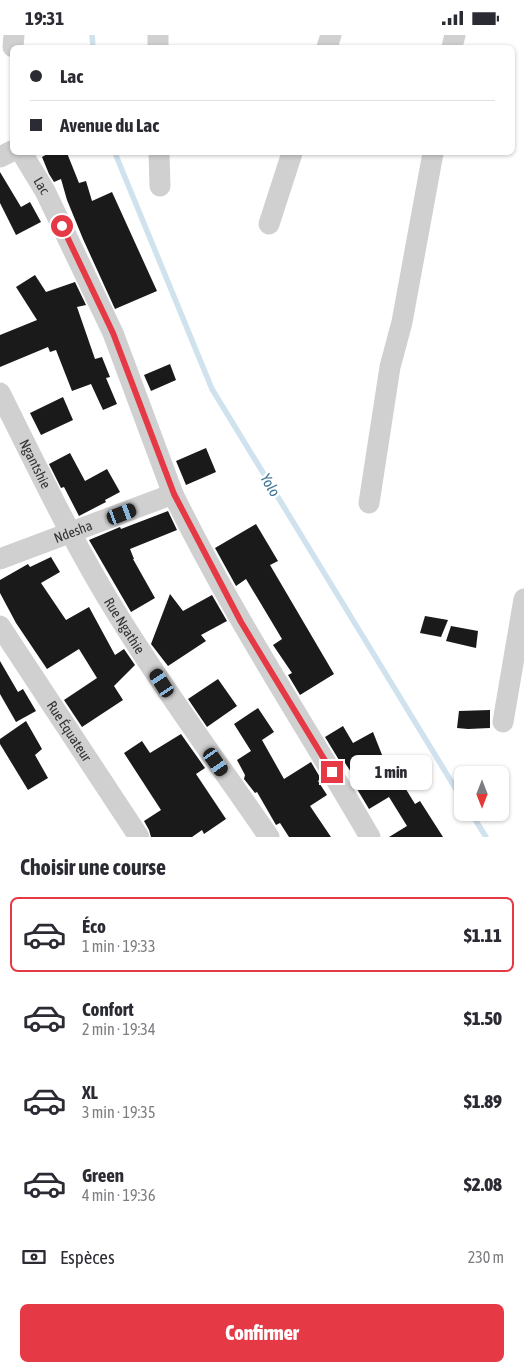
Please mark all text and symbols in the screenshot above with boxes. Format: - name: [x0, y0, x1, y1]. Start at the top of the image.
- text: 19:31: [25, 7, 64, 29]
- text: Lac: [60, 65, 83, 87]
- text: Avenue du Lac: [60, 114, 159, 136]
- street label: Lac: [30, 174, 53, 198]
- route start: [51, 215, 73, 237]
- street label: Ngantshie: [16, 437, 54, 491]
- water label: Yolo: [257, 470, 284, 499]
- car: [105, 502, 138, 526]
- street label: Ndesha: [52, 517, 94, 546]
- street label: Rue Ngathie: [101, 595, 148, 657]
- car: [147, 666, 176, 700]
- street label: Rue Équateur: [44, 698, 95, 765]
- car: [201, 745, 230, 779]
- callout: 1 min: [350, 755, 432, 789]
- route end: [321, 761, 343, 783]
- text: 1 min: [375, 763, 407, 781]
- north arrow: [454, 766, 509, 821]
- map controls: [454, 766, 509, 821]
- text: Choisir une course: [20, 854, 166, 880]
- icon: car: [22, 912, 67, 957]
- text: Éco: [82, 915, 106, 937]
- text: $1.11: [464, 924, 502, 946]
- text: 1 min · 19:33: [82, 937, 155, 955]
- icon: car: [22, 995, 67, 1040]
- text: Confort: [82, 998, 134, 1020]
- text: $1.50: [464, 1007, 502, 1029]
- text: 2 min · 19:34: [82, 1020, 155, 1038]
- icon: car: [22, 1078, 67, 1123]
- text: XL: [82, 1081, 98, 1103]
- text: $1.89: [464, 1090, 502, 1112]
- text: 3 min · 19:35: [82, 1103, 155, 1121]
- icon: car: [22, 1161, 67, 1206]
- text: Green: [82, 1164, 124, 1186]
- text: $2.08: [464, 1173, 502, 1195]
- text: 4 min · 19:36: [82, 1186, 155, 1204]
- icon: cash: [20, 1243, 48, 1271]
- text: Espèces: [60, 1246, 115, 1268]
- text: 230 m: [468, 1248, 504, 1266]
- button: Confirmer: [20, 1304, 504, 1362]

